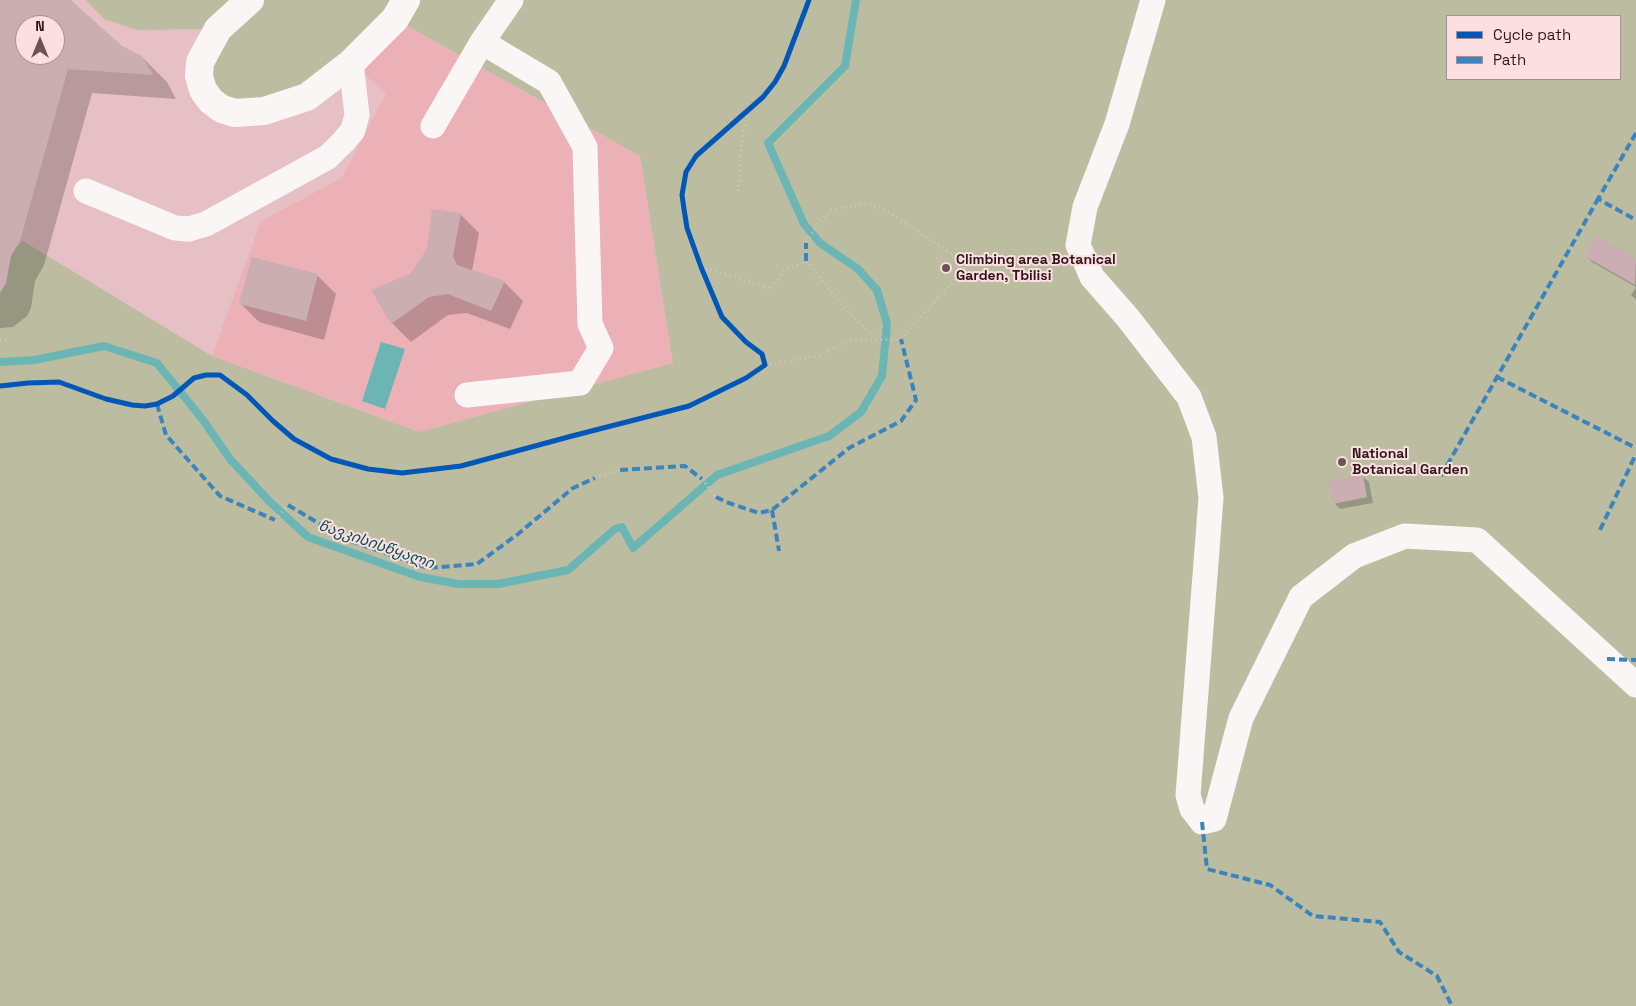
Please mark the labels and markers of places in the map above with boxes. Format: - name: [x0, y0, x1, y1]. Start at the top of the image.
- place label: Climbing area Botanical Garden, Tbilisi: [956, 252, 1116, 284]
- marker: Climbing area Botanical Garden, Tbilisi: [940, 262, 952, 274]
- place label: National Botanical Garden: [1352, 446, 1468, 478]
- marker: National Botanical Garden: [1336, 456, 1348, 468]

